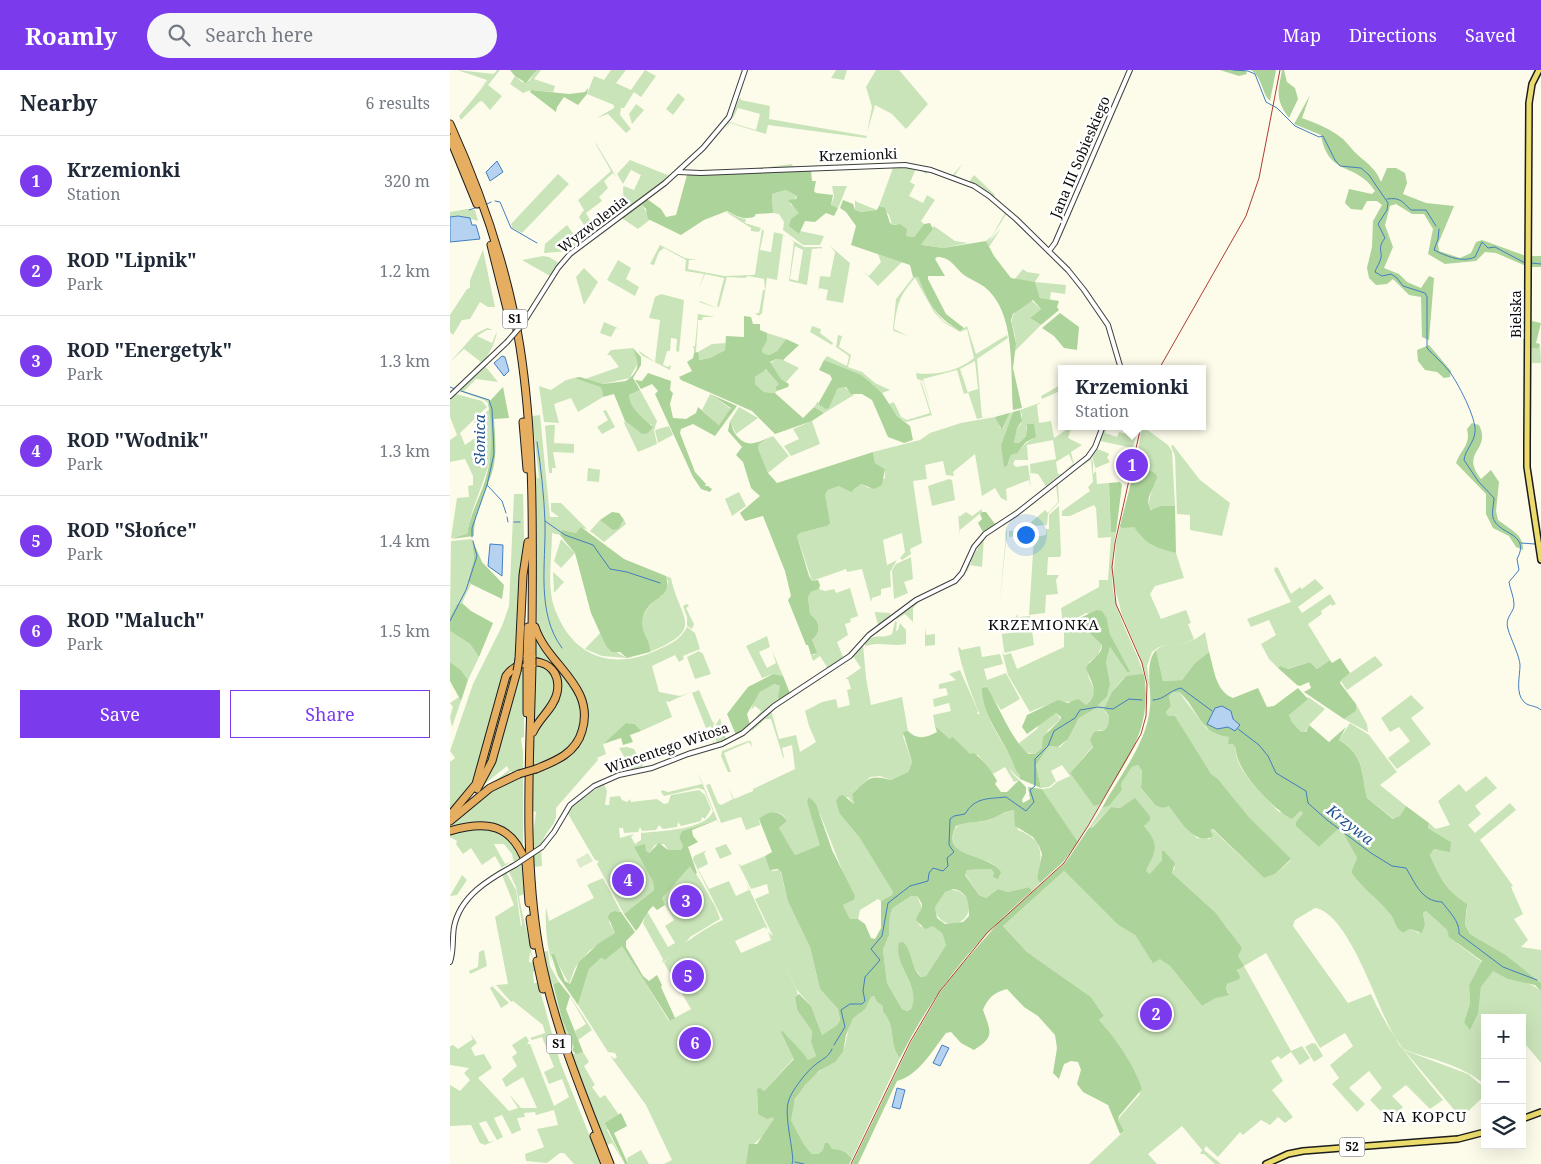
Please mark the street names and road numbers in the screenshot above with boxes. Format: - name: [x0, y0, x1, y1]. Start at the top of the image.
- street label: Jana III Sobieskiego: [1045, 93, 1114, 222]
- street label: Krzemionki: [818, 144, 898, 165]
- street label: Wyzwolenia: [554, 190, 631, 257]
- street label: Bielska: [1506, 290, 1525, 338]
- road number: S1: [502, 310, 528, 328]
- street label: Wincentego Witosa: [602, 717, 731, 778]
- road number: S1: [546, 1034, 572, 1054]
- road number: 52: [1340, 1138, 1364, 1156]

